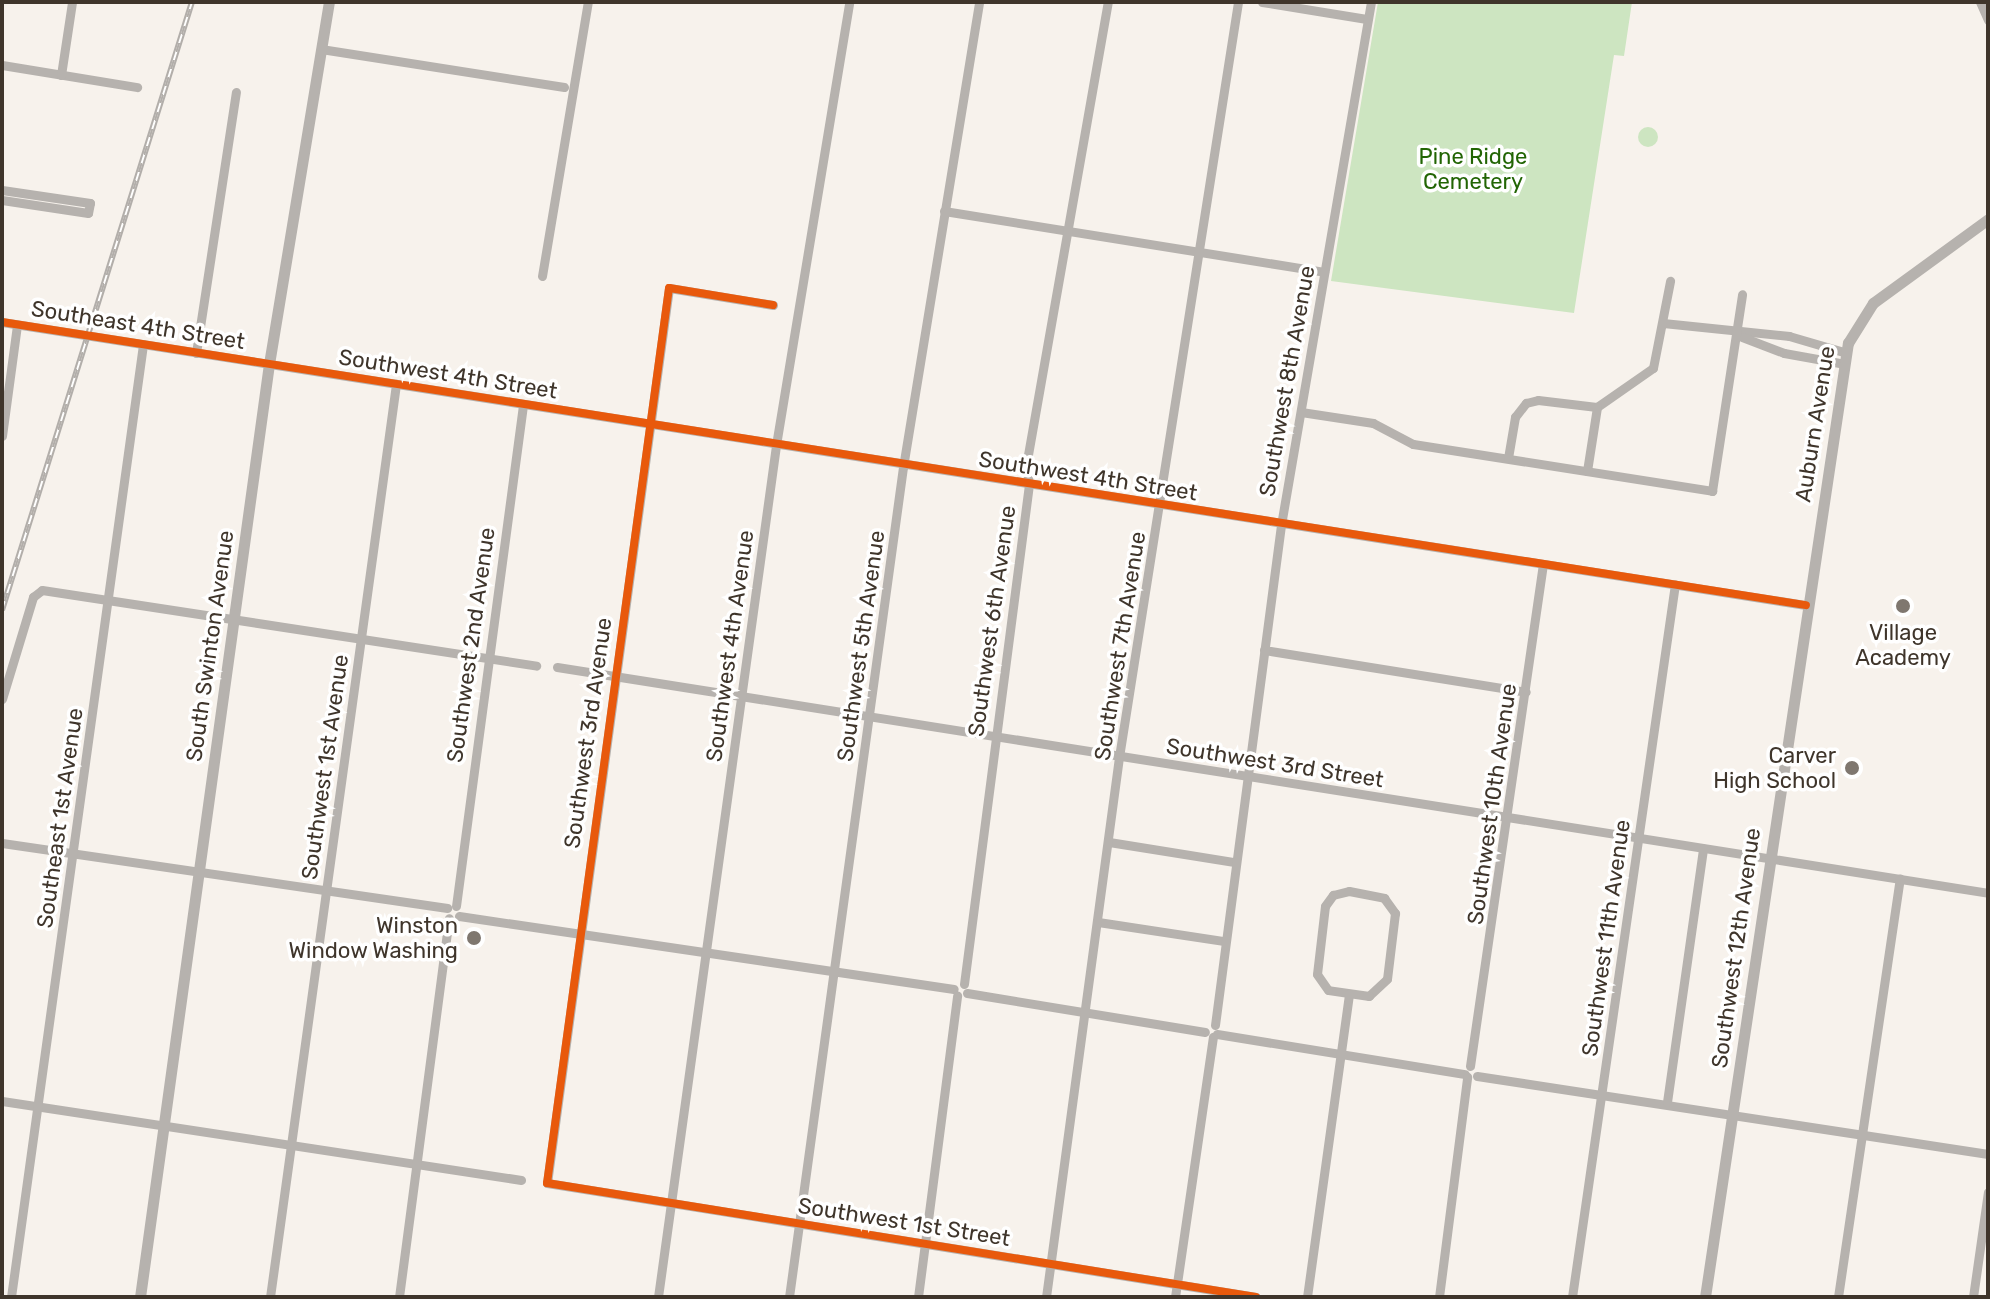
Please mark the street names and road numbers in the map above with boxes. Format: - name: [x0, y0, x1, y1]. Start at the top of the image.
- street label: Southwest 8th Avenue: [1254, 263, 1320, 499]
- street label: Southeast 4th Street: [29, 295, 247, 355]
- street label: Southwest 4th Street: [337, 344, 559, 404]
- street label: Auburn Avenue: [1790, 344, 1840, 504]
- street label: Southwest 4th Street: [977, 446, 1199, 506]
- street label: Southwest 6th Avenue: [963, 503, 1021, 739]
- street label: Southwest 2nd Avenue: [441, 525, 501, 765]
- street label: South Swinton Avenue: [181, 528, 239, 764]
- street label: Southwest 4th Avenue: [701, 528, 759, 764]
- street label: Southwest 5th Avenue: [832, 528, 890, 764]
- street label: Southwest 7th Avenue: [1089, 529, 1151, 763]
- street label: Southwest 3rd Avenue: [559, 616, 617, 850]
- street label: Southwest 1st Avenue: [296, 652, 354, 882]
- street label: Southwest 10th Avenue: [1462, 681, 1522, 927]
- street label: Southeast 1st Avenue: [31, 706, 89, 930]
- street label: Southwest 3rd Street: [1164, 733, 1386, 793]
- street label: Southwest 11th Avenue: [1576, 818, 1636, 1058]
- street label: Southwest 12th Avenue: [1706, 826, 1766, 1070]
- street label: Southwest 1st Street: [796, 1192, 1012, 1252]

